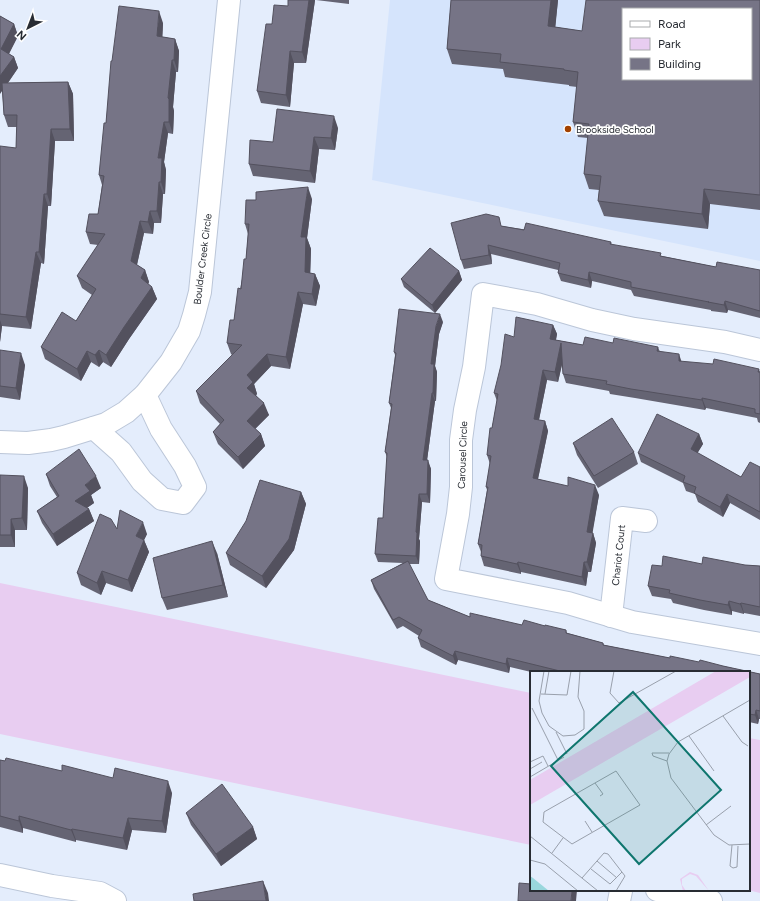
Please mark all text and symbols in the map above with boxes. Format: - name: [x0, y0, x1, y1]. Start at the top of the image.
- north arrow: [8, 8, 48, 48]
- legend: [622, 8, 752, 80]
- text: Road: [658, 17, 686, 31]
- text: N: [14, 27, 29, 43]
- text: Park: [658, 37, 681, 51]
- text: Building: [658, 57, 701, 71]
- place label: Brookside School: [576, 123, 654, 136]
- marker: Brookside School: [563, 124, 573, 134]
- street label: Boulder Creek Circle: [190, 212, 215, 305]
- street label: Carousel Circle: [455, 420, 470, 489]
- street label: Chariot Court: [609, 524, 628, 586]
- inset map: [530, 671, 750, 891]

